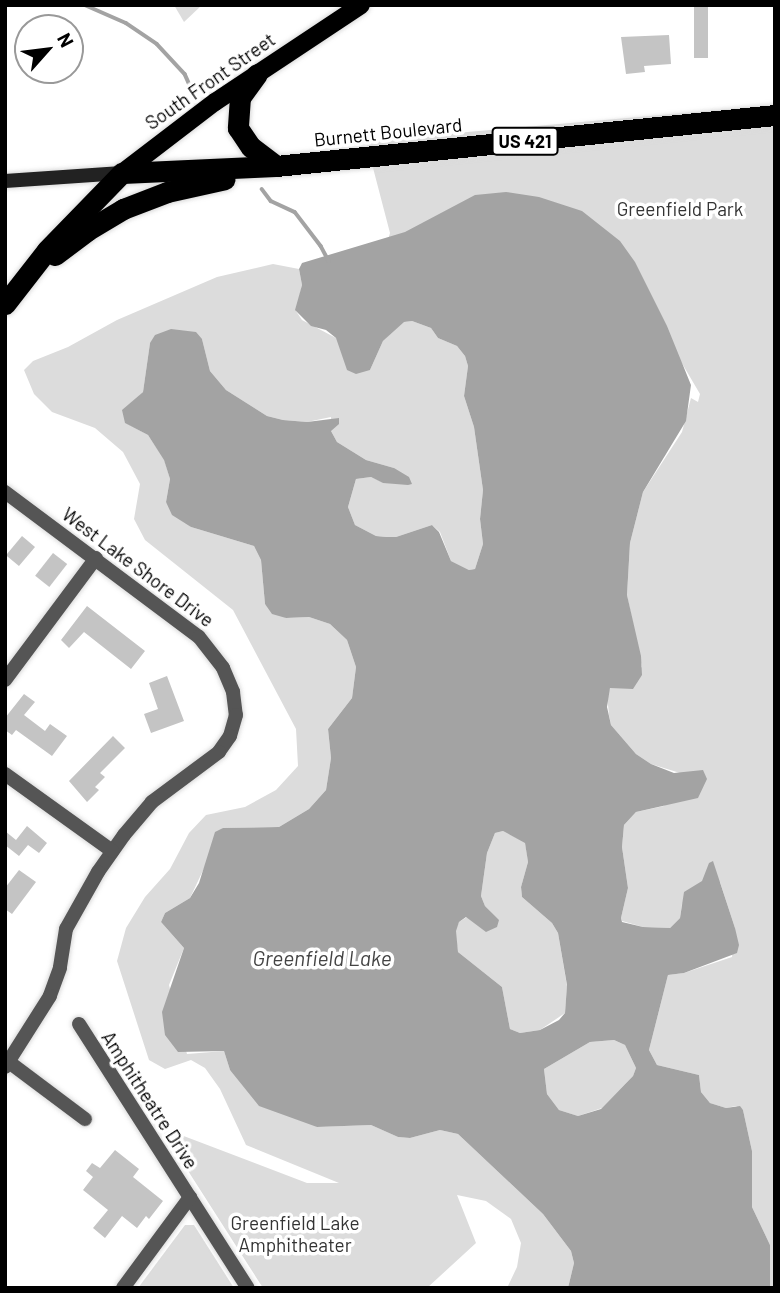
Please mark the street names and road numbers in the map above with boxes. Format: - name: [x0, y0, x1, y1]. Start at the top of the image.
- street label: South Front Street: [141, 28, 279, 134]
- street label: Burnett Boulevard: [313, 113, 463, 151]
- road number: US 421: [490, 126, 560, 156]
- street label: West Lake Shore Drive: [58, 503, 218, 631]
- street label: Amphitheatre Drive: [97, 1027, 203, 1173]

